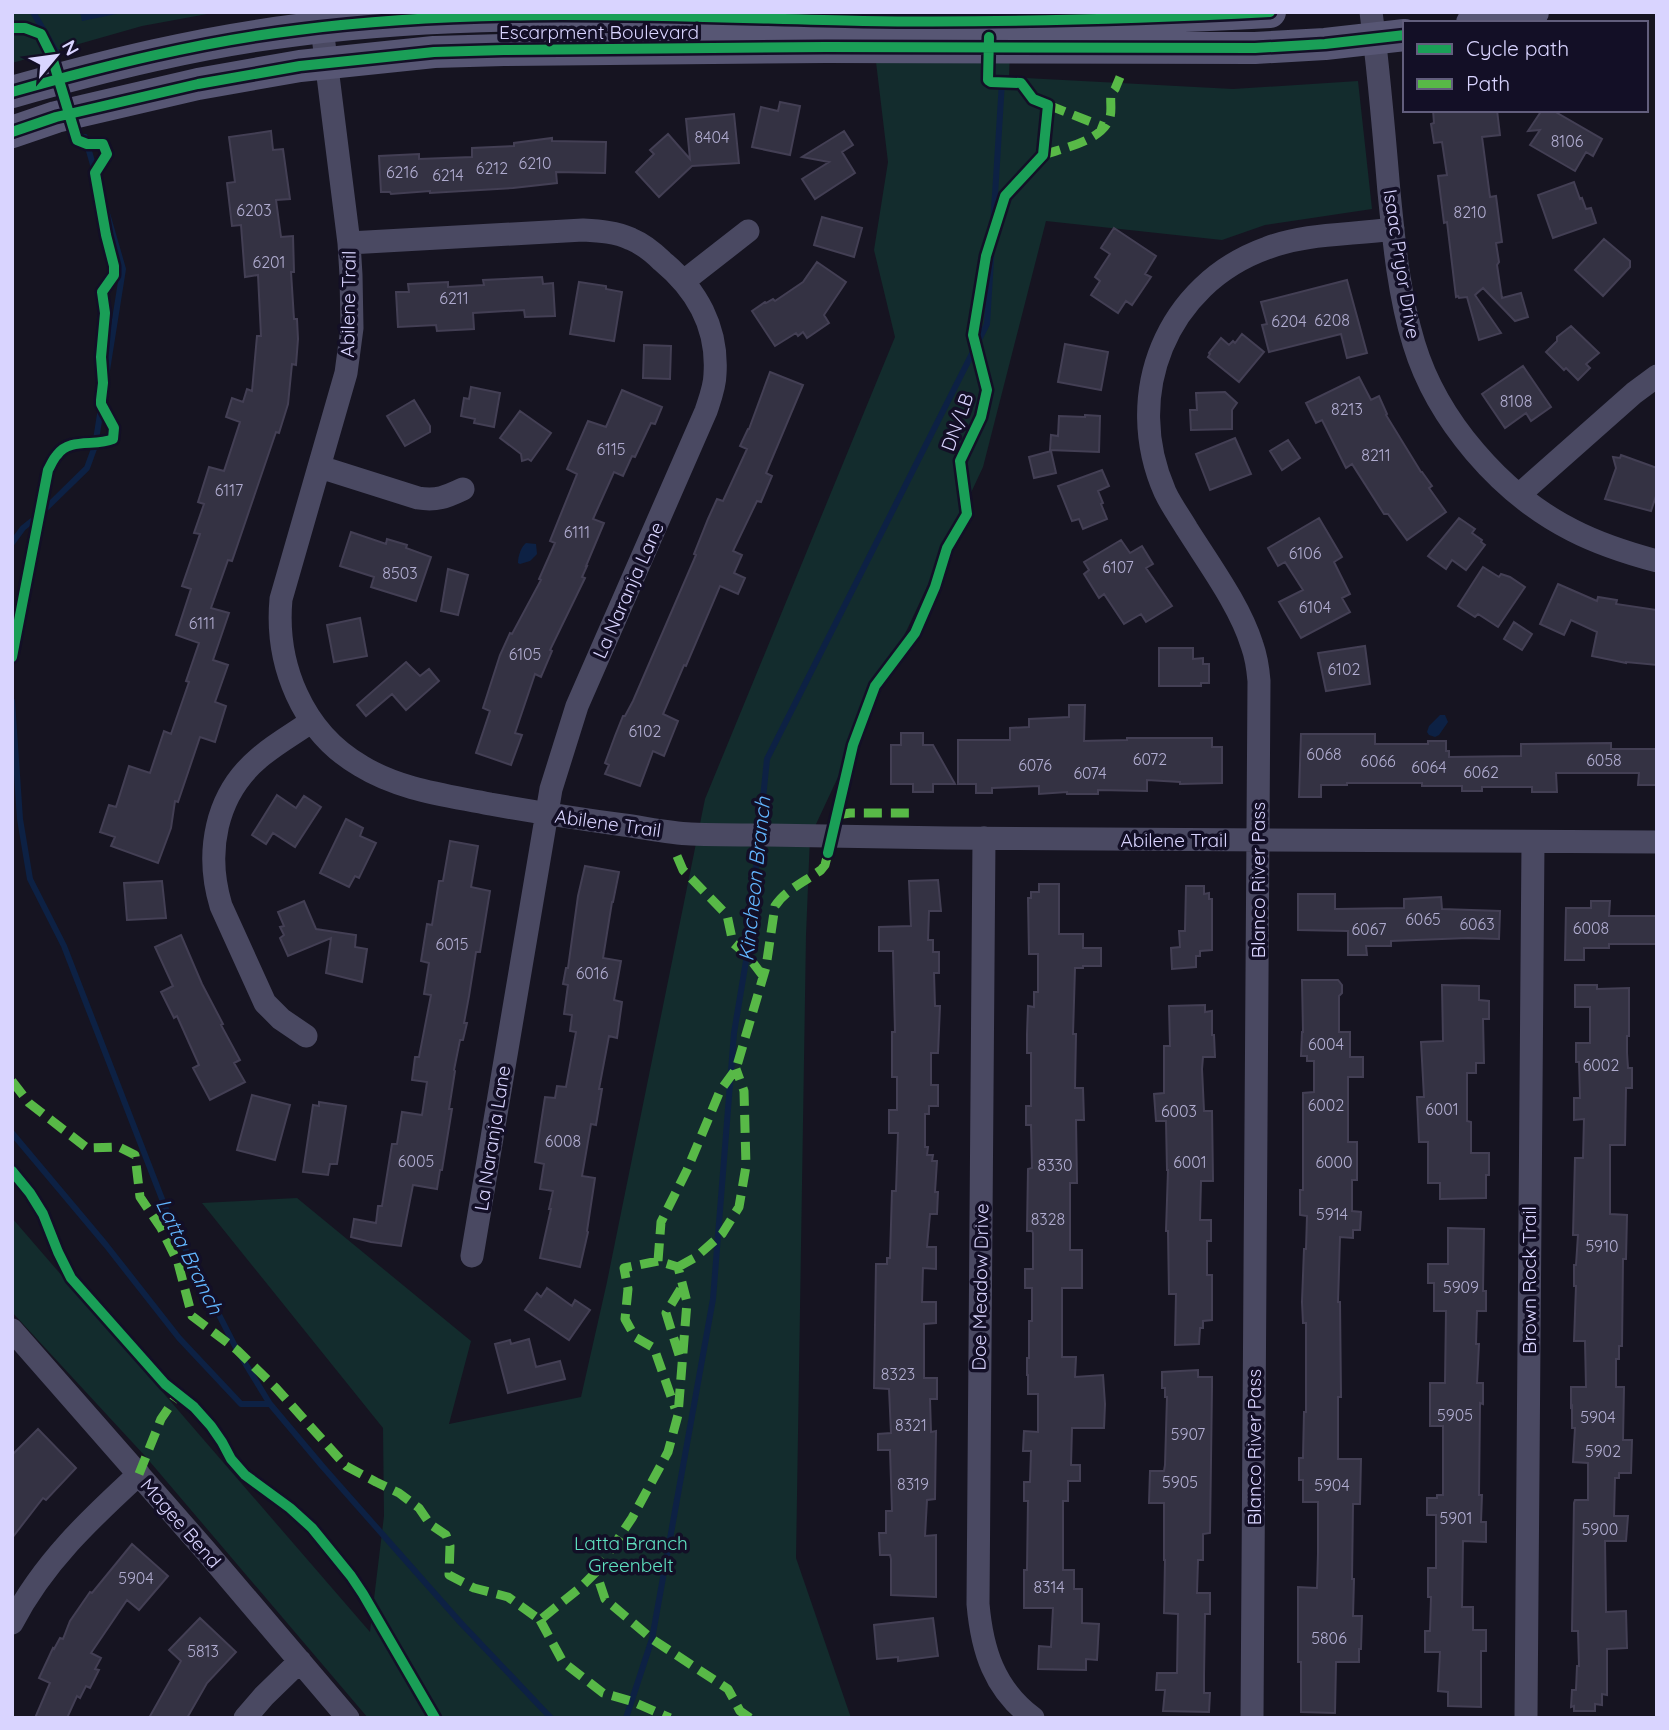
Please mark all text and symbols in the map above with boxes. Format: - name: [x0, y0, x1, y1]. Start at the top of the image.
- street label: Escarpment Boulevard: [499, 20, 699, 44]
- north arrow: [21, 21, 91, 91]
- legend: [1403, 21, 1648, 112]
- text: Cycle path: [1466, 35, 1569, 61]
- text: N: [57, 36, 85, 60]
- text: Path: [1466, 70, 1510, 96]
- house number: 8404: [694, 127, 730, 147]
- house number: 8106: [1551, 131, 1584, 151]
- house number: 6210: [519, 153, 551, 173]
- house number: 6212: [476, 158, 508, 178]
- house number: 6216: [386, 162, 418, 182]
- house number: 6214: [432, 165, 464, 185]
- street label: Isaac Pryor Drive: [1378, 187, 1426, 341]
- house number: 6203: [236, 200, 272, 220]
- house number: 8210: [1454, 202, 1486, 222]
- street label: Abilene Trail: [335, 250, 361, 358]
- house number: 6201: [253, 252, 285, 272]
- house number: 6211: [439, 288, 469, 308]
- house number: 6208: [1314, 310, 1350, 330]
- house number: 6204: [1271, 311, 1307, 331]
- street label: DN/LB: [935, 390, 979, 454]
- house number: 8108: [1500, 391, 1532, 411]
- house number: 8213: [1331, 399, 1363, 419]
- house number: 6115: [596, 439, 626, 459]
- house number: 8211: [1361, 445, 1391, 465]
- house number: 6117: [215, 480, 243, 500]
- street label: La Naranja Lane: [587, 518, 669, 662]
- house number: 6111: [564, 522, 590, 542]
- house number: 6106: [1289, 543, 1322, 563]
- house number: 6107: [1102, 557, 1134, 577]
- house number: 8503: [382, 563, 418, 583]
- house number: 6104: [1299, 597, 1331, 617]
- house number: 6111: [189, 613, 215, 633]
- house number: 6105: [509, 644, 541, 664]
- house number: 6102: [1328, 659, 1361, 679]
- house number: 6102: [629, 721, 662, 741]
- house number: 6068: [1306, 744, 1342, 764]
- house number: 6072: [1133, 749, 1167, 769]
- house number: 6058: [1586, 750, 1622, 770]
- house number: 6066: [1360, 751, 1396, 771]
- house number: 6076: [1018, 755, 1052, 775]
- house number: 6064: [1411, 757, 1447, 777]
- house number: 6062: [1463, 762, 1499, 782]
- house number: 6074: [1073, 763, 1107, 783]
- water label: Kincheon Branch: [732, 794, 776, 963]
- street label: Blanco River Pass: [1246, 802, 1270, 958]
- street label: Abilene Trail: [553, 804, 663, 842]
- street label: Abilene Trail: [1120, 828, 1228, 852]
- house number: 6065: [1405, 909, 1441, 929]
- house number: 6063: [1459, 914, 1495, 934]
- house number: 6008: [1573, 918, 1609, 938]
- house number: 6067: [1352, 919, 1386, 939]
- house number: 6015: [436, 934, 468, 954]
- house number: 6016: [576, 963, 609, 983]
- house number: 6004: [1308, 1034, 1344, 1054]
- house number: 6002: [1583, 1055, 1619, 1075]
- street label: La Naranja Lane: [469, 1064, 515, 1212]
- house number: 6002: [1308, 1095, 1344, 1115]
- house number: 6001: [1425, 1099, 1459, 1119]
- house number: 6003: [1161, 1101, 1197, 1121]
- house number: 6008: [545, 1131, 581, 1151]
- house number: 6005: [398, 1151, 434, 1171]
- house number: 6001: [1173, 1152, 1207, 1172]
- house number: 6000: [1315, 1152, 1353, 1172]
- house number: 8330: [1038, 1155, 1072, 1175]
- water label: Latta Branch: [151, 1194, 230, 1319]
- street label: Doe Meadow Drive: [967, 1203, 993, 1371]
- house number: 5914: [1316, 1204, 1348, 1224]
- street label: Brown Rock Trail: [1517, 1206, 1541, 1354]
- house number: 8328: [1031, 1209, 1065, 1229]
- house number: 5910: [1585, 1236, 1619, 1256]
- house number: 5909: [1443, 1277, 1479, 1297]
- house number: 8323: [881, 1364, 915, 1384]
- street label: Blanco River Pass: [1242, 1369, 1266, 1525]
- house number: 5905: [1437, 1405, 1473, 1425]
- house number: 5904: [1580, 1407, 1616, 1427]
- house number: 8321: [895, 1415, 927, 1435]
- house number: 5907: [1171, 1424, 1205, 1444]
- house number: 5902: [1585, 1441, 1621, 1461]
- house number: 5905: [1162, 1472, 1198, 1492]
- street label: Magee Bend: [136, 1473, 226, 1573]
- house number: 8319: [897, 1474, 929, 1494]
- house number: 5904: [1314, 1475, 1350, 1495]
- house number: 5901: [1439, 1508, 1473, 1528]
- house number: 5900: [1582, 1519, 1618, 1539]
- park label: Latta Branch Greenbelt: [574, 1531, 688, 1577]
- house number: 5904: [118, 1568, 154, 1588]
- house number: 8314: [1033, 1577, 1065, 1597]
- house number: 5806: [1311, 1628, 1347, 1648]
- house number: 5813: [187, 1641, 219, 1661]

